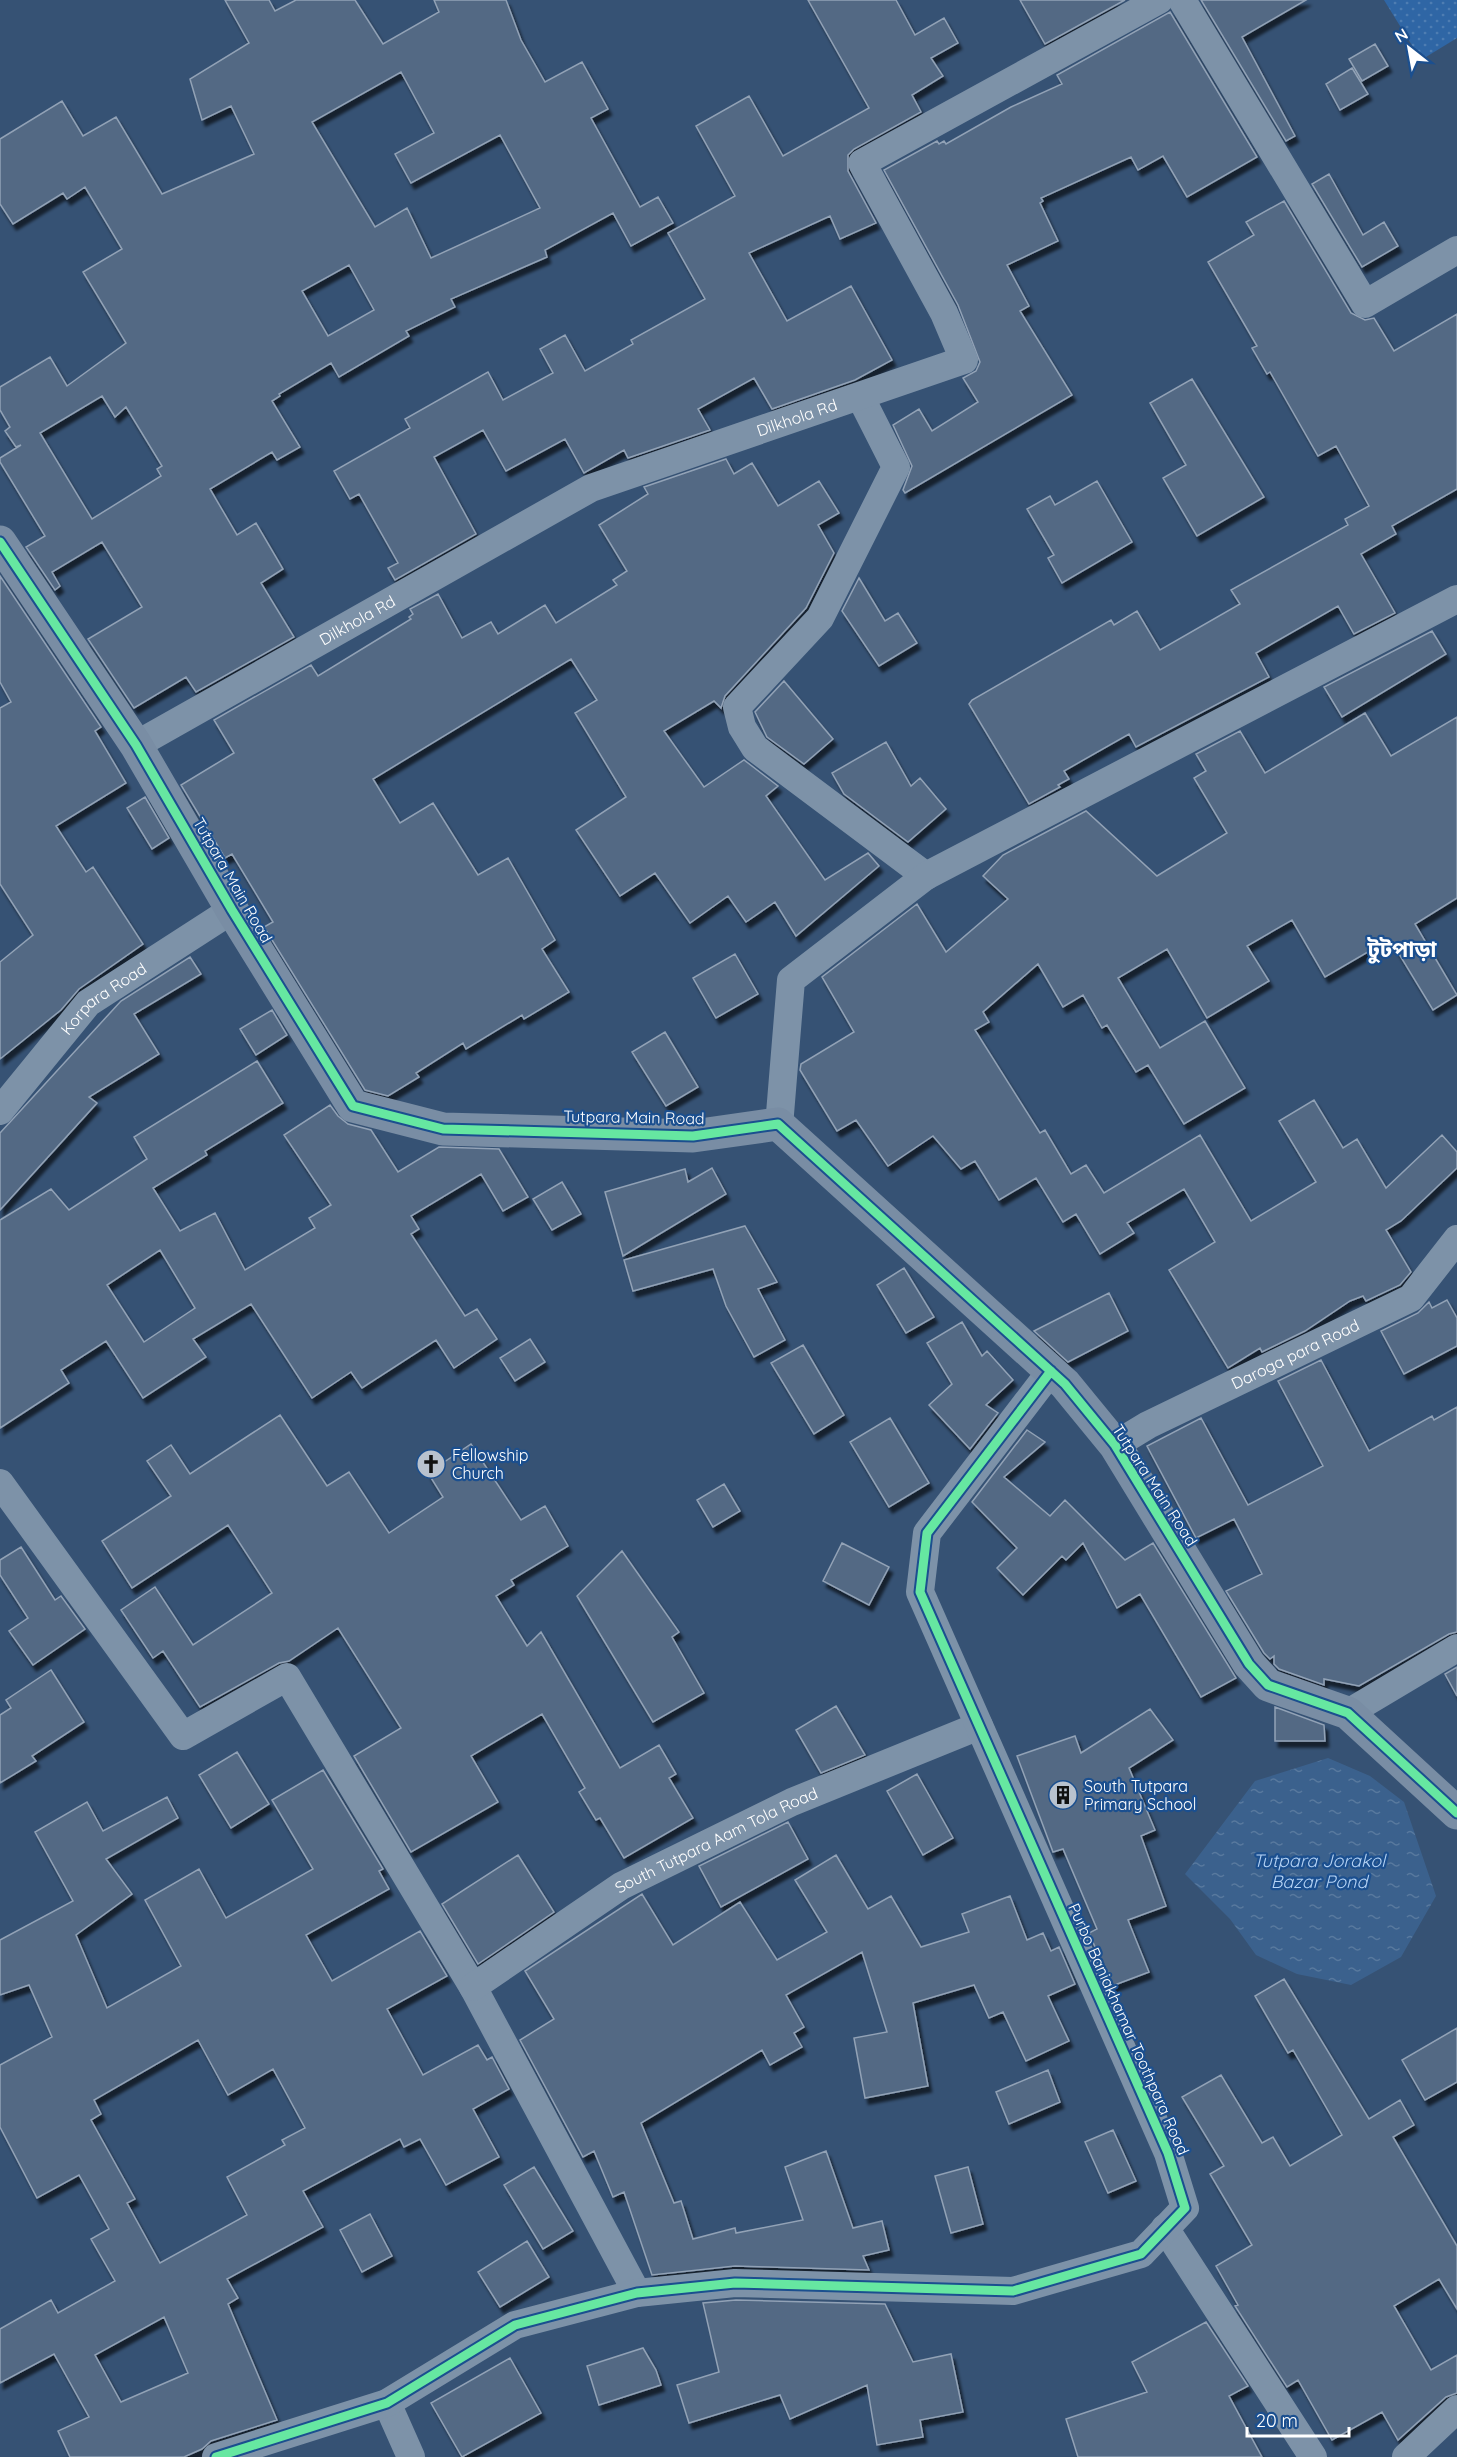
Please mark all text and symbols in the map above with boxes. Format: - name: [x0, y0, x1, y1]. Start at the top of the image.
- north arrow: [1379, 18, 1439, 78]
- text: N: [1391, 24, 1411, 47]
- street label: Dilkhola Rd: [754, 394, 840, 441]
- street label: Dilkhola Rd: [316, 591, 399, 649]
- street label: Tutpara Main Road: [189, 814, 277, 946]
- district label: টুটপাড়া: [1366, 935, 1437, 964]
- street label: Korpara Road: [56, 958, 150, 1039]
- street label: Tutpara Main Road: [563, 1106, 705, 1128]
- street label: Daroga para Road: [1228, 1315, 1362, 1393]
- street label: Tutpara Main Road: [1108, 1420, 1202, 1550]
- place label: Fellowship Church: [452, 1445, 528, 1483]
- church icon: Fellowship Church: [415, 1448, 447, 1480]
- place label: South Tutpara Primary School: [1084, 1776, 1196, 1814]
- building icon: South Tutpara Primary School: [1047, 1779, 1079, 1811]
- street label: South Tutpara Aam Tola Road: [611, 1783, 820, 1897]
- water label: Tutpara Jorakol Bazar Pond: [1253, 1849, 1387, 1893]
- street label: Purbo Baniakhamar Toothpara Road: [1064, 1900, 1194, 2158]
- scale bar: [1247, 2400, 1349, 2438]
- text: 20 m: [1256, 2409, 1298, 2432]

